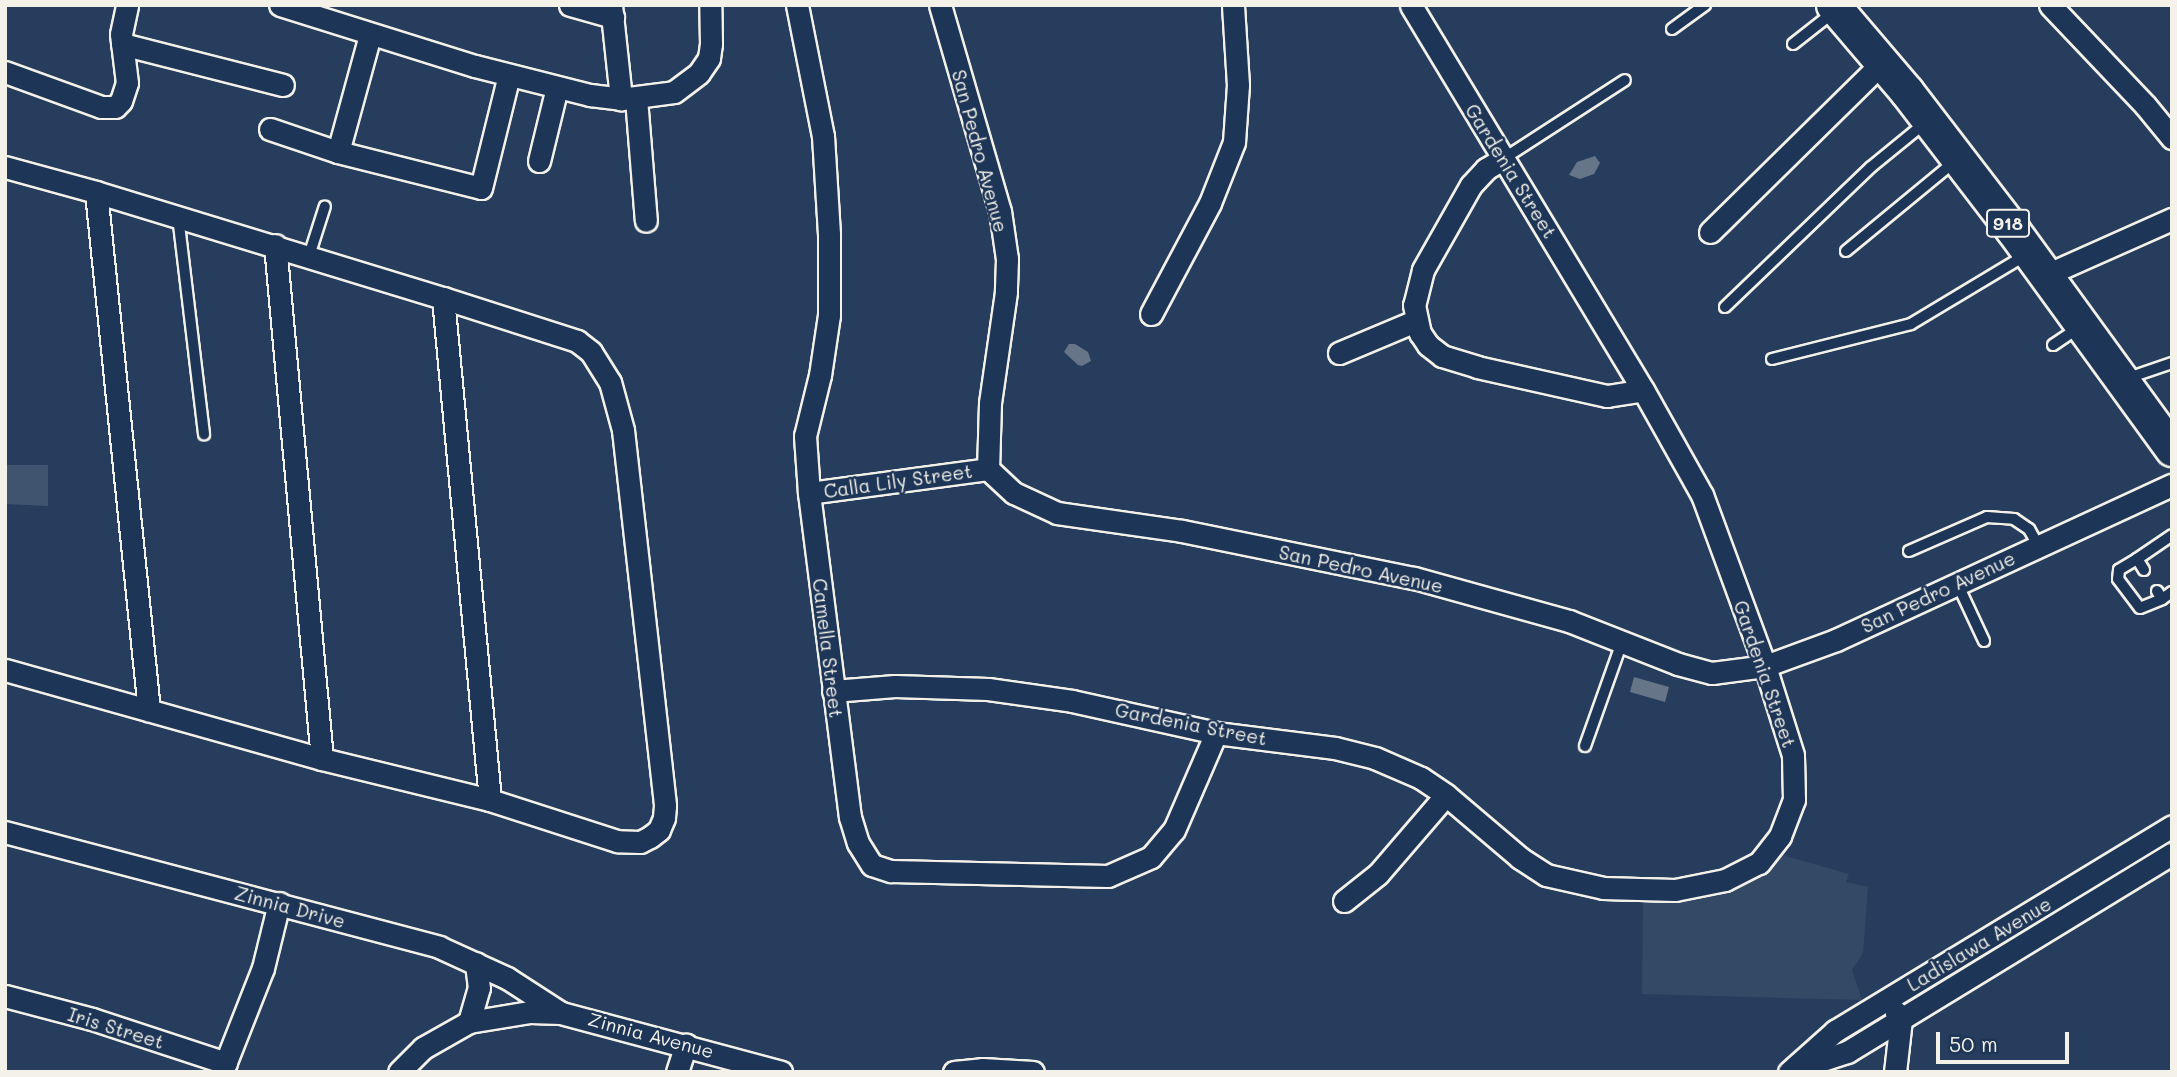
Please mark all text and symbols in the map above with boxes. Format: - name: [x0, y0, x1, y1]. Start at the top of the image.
- street label: San Pedro Avenue: [947, 67, 1013, 235]
- street label: Gardenia Street: [1461, 100, 1561, 242]
- road number: 918: [1985, 208, 2031, 238]
- street label: Calla Lily Street: [822, 459, 974, 503]
- street label: San Pedro Avenue: [1277, 540, 1445, 598]
- street label: San Pedro Avenue: [1857, 546, 2019, 638]
- street label: Camella Street: [808, 577, 848, 719]
- street label: Gardenia Street: [1729, 597, 1801, 751]
- street label: Gardenia Street: [1113, 698, 1269, 750]
- street label: Zinnia Drive: [232, 881, 348, 933]
- street label: Ladislawa Avenue: [1903, 892, 2055, 996]
- street label: Iris Street: [65, 1003, 167, 1053]
- street label: Zinnia Avenue: [586, 1007, 716, 1063]
- scale bar: [1939, 1018, 2072, 1062]
- text: 50 m: [1949, 1030, 1998, 1057]

